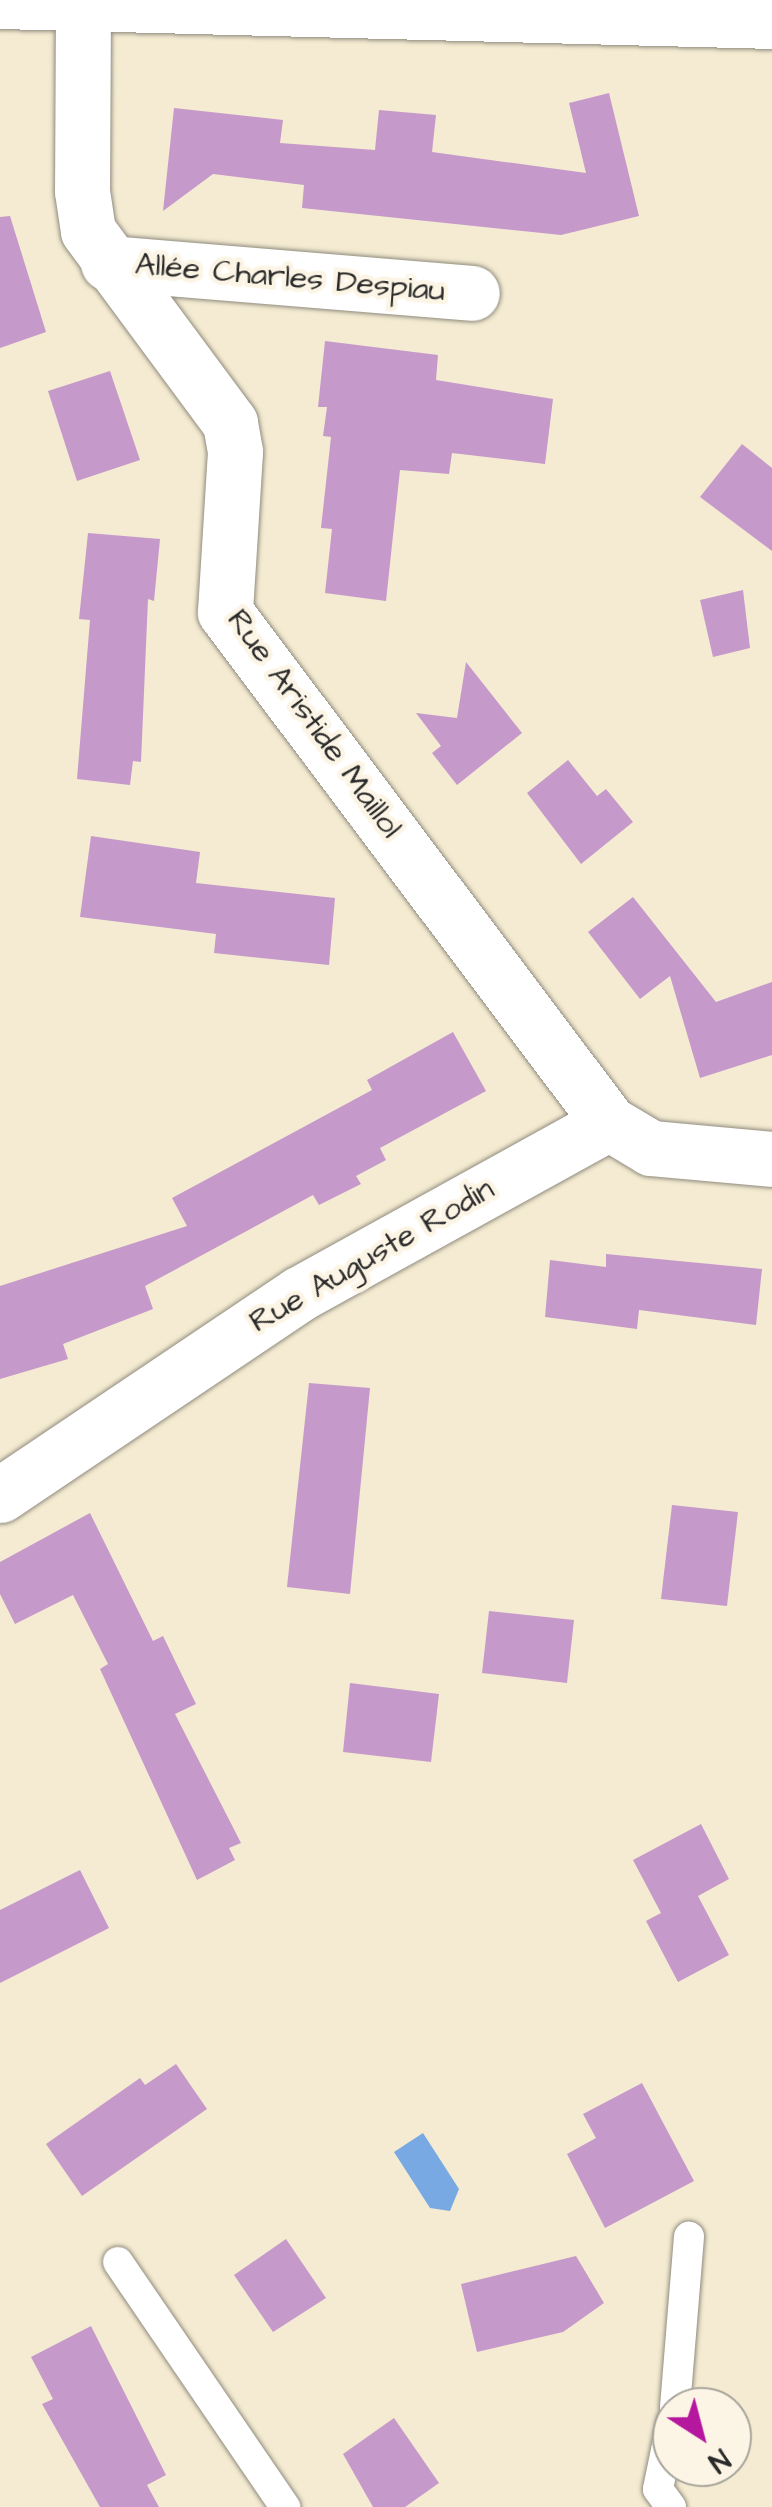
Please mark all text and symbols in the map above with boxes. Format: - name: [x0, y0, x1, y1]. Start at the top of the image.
- street label: Allée Charles Despiau: [133, 245, 447, 311]
- street label: Rue Aristide Maillol: [218, 602, 410, 846]
- street label: Rue Auguste Rodin: [243, 1170, 501, 1342]
- north arrow: [652, 2387, 752, 2487]
- text: N: [700, 2439, 737, 2481]

